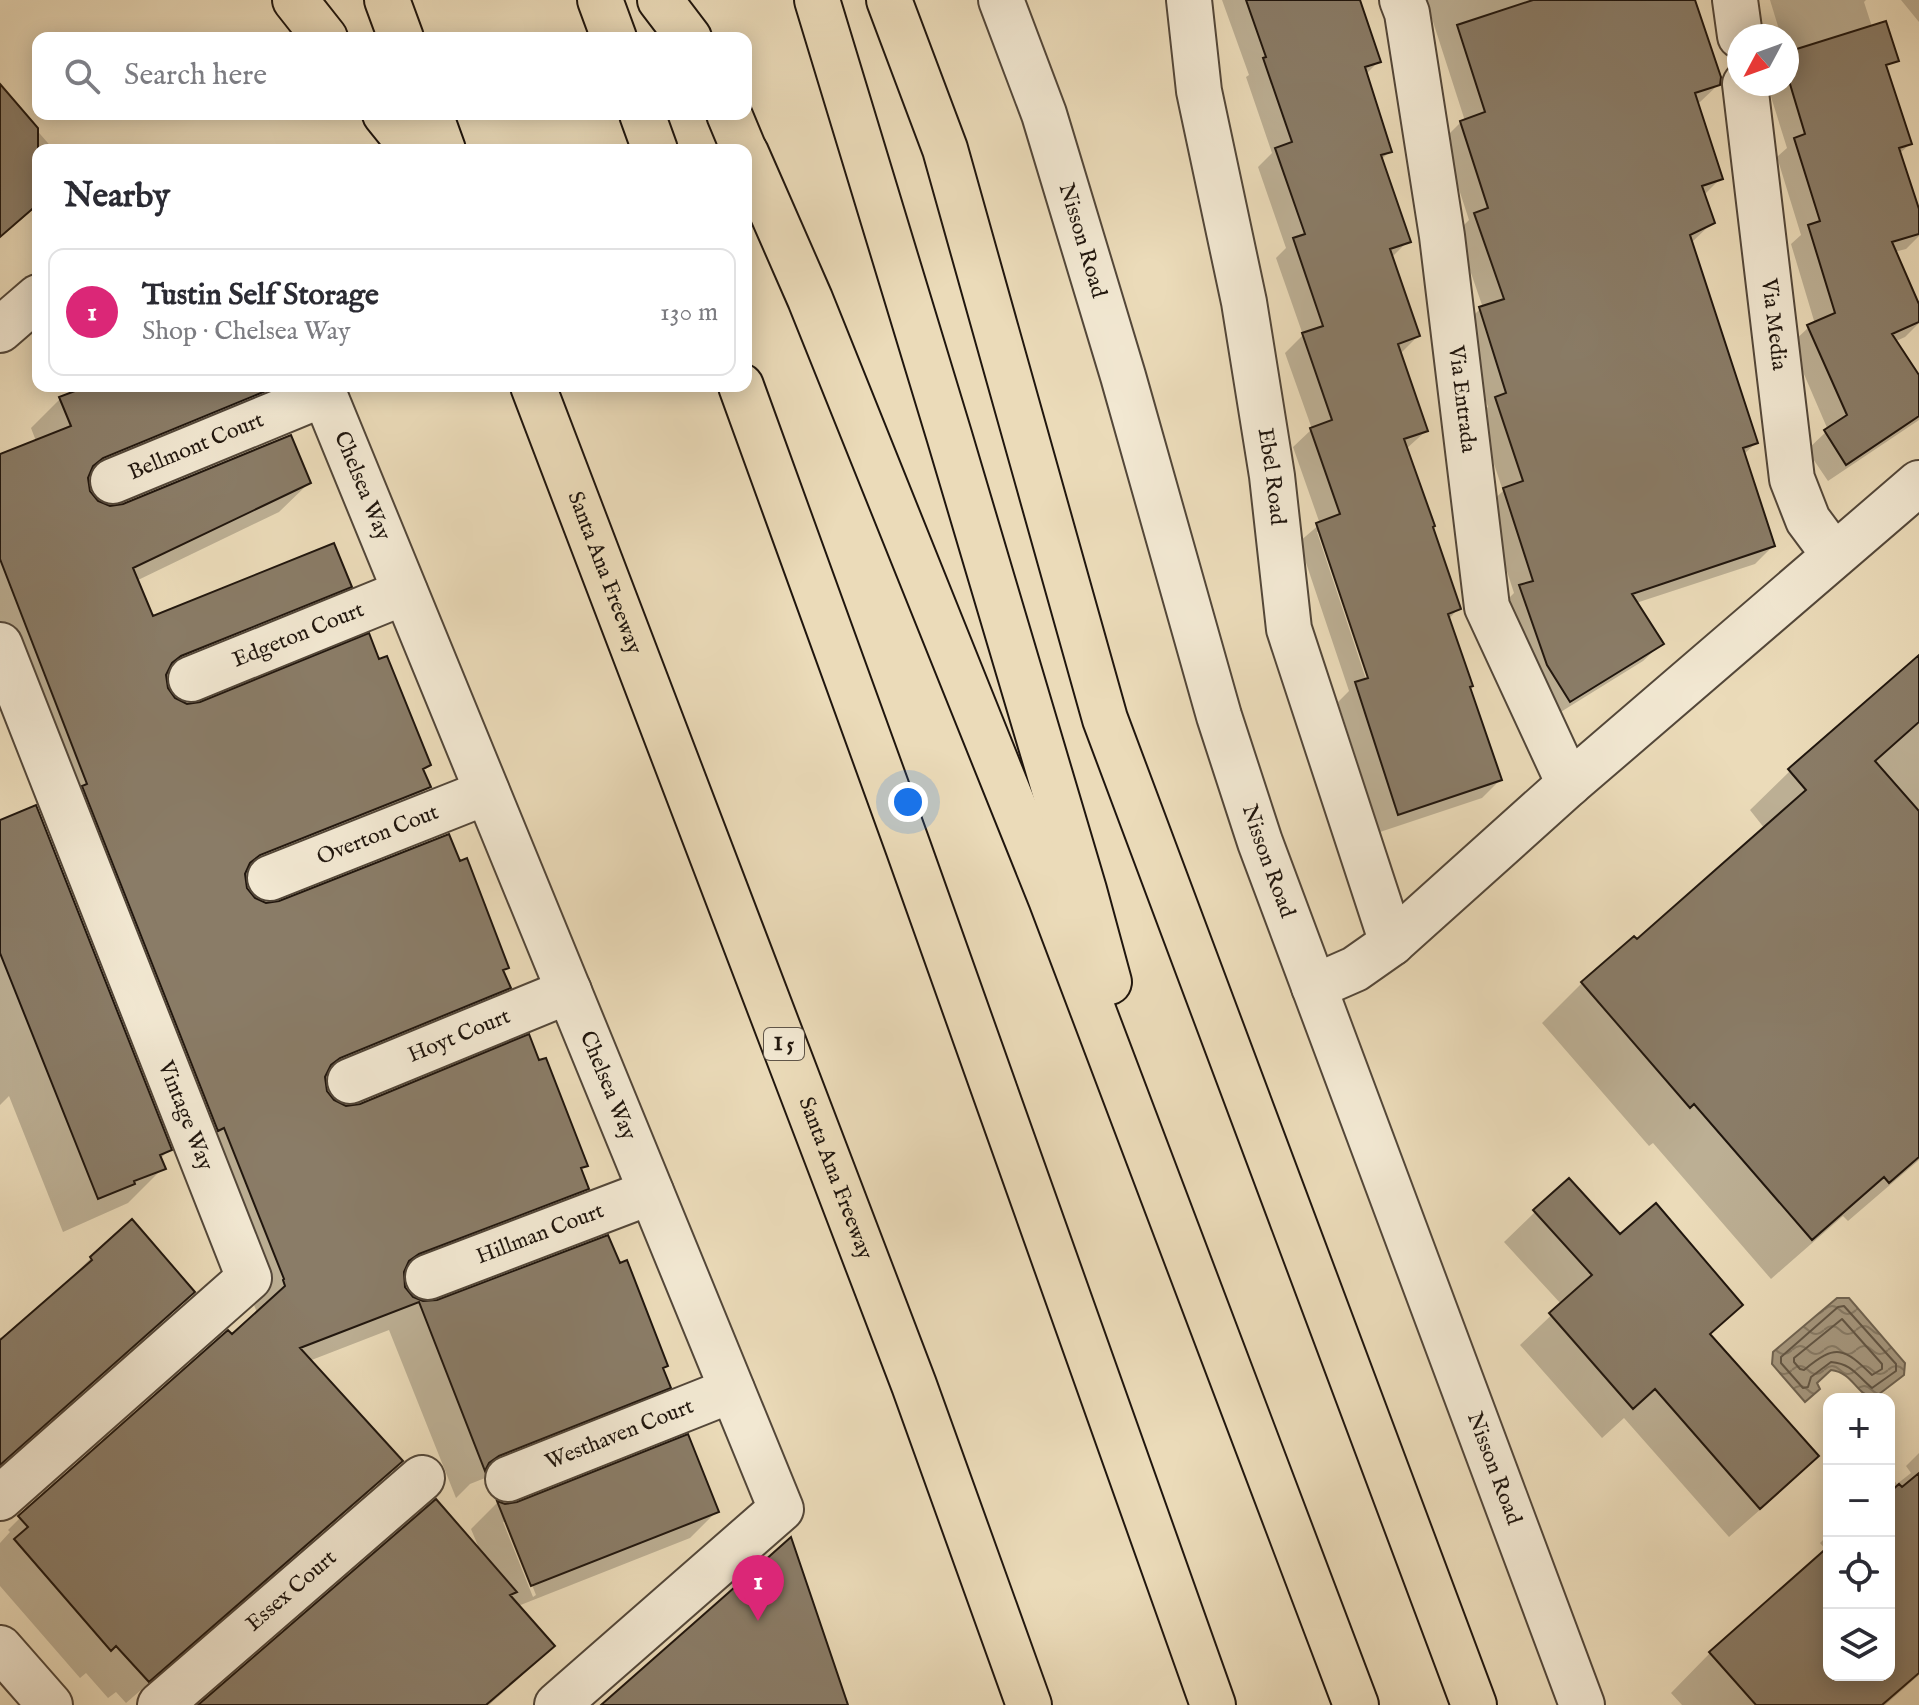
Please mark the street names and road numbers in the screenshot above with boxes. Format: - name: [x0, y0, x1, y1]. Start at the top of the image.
- street label: Nisson Road: [1052, 180, 1113, 301]
- street label: Via Media: [1754, 276, 1793, 372]
- street label: Via Entrada: [1441, 343, 1482, 455]
- street label: Bellmont Court: [124, 406, 269, 487]
- street label: Ebel Road: [1250, 426, 1291, 527]
- street label: Chelsea Way: [327, 427, 397, 545]
- street label: Santa Ana Freeway: [561, 488, 648, 658]
- street label: Edgeton Court: [229, 596, 369, 675]
- street label: Overton Cout: [313, 798, 443, 872]
- street label: Nisson Road: [1235, 801, 1301, 922]
- street label: Hoyt Court: [404, 1002, 515, 1070]
- street label: Chelsea Way: [573, 1027, 642, 1144]
- road number: I 5: [764, 1028, 804, 1060]
- street label: Vintage Way: [151, 1056, 219, 1175]
- street label: Santa Ana Freeway: [791, 1093, 879, 1264]
- street label: Hillman Court: [472, 1197, 608, 1271]
- street label: Westhaven Court: [541, 1393, 698, 1477]
- street label: Nisson Road: [1460, 1408, 1528, 1529]
- street label: Essex Court: [240, 1544, 343, 1638]

